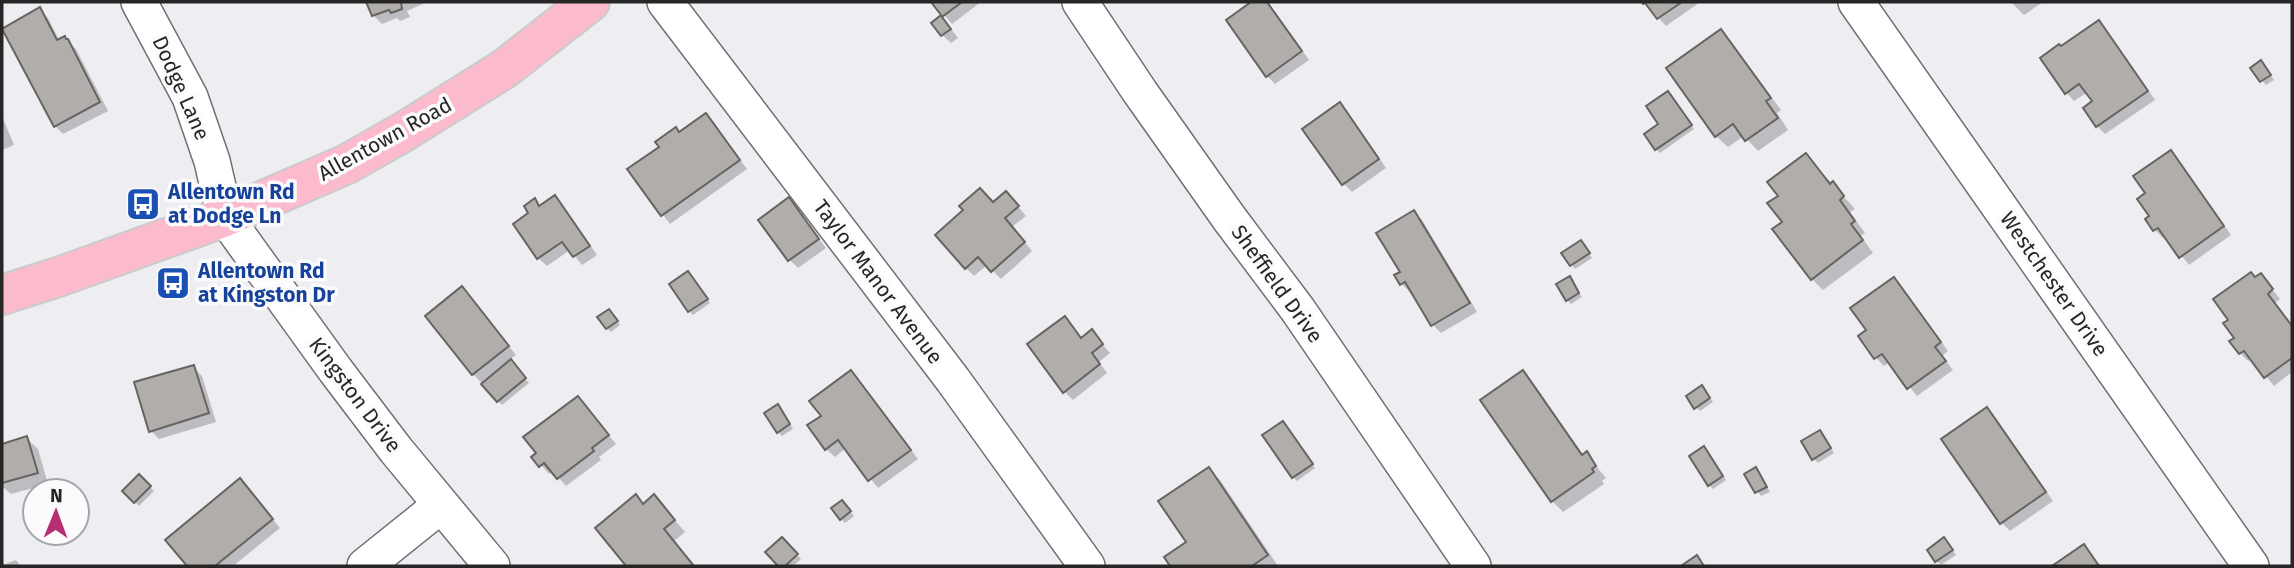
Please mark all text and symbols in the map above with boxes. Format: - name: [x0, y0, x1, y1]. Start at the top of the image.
- street label: Dodge Lane: [146, 32, 216, 144]
- street label: Allentown Road: [314, 92, 456, 186]
- place label: Allentown Rd at Dodge Ln: [167, 179, 295, 229]
- bus stop icon: Allentown Rd at Dodge Ln: [124, 185, 162, 223]
- street label: Taylor Manor Avenue: [808, 195, 948, 369]
- street label: Westchester Drive: [1994, 207, 2114, 361]
- street label: Sheffield Drive: [1226, 220, 1328, 348]
- place label: Allentown Rd at Kingston Dr: [197, 258, 335, 308]
- bus stop icon: Allentown Rd at Kingston Dr: [154, 264, 192, 302]
- street label: Kingston Drive: [303, 332, 407, 458]
- north arrow: [21, 477, 91, 547]
- text: N: [50, 484, 63, 507]

